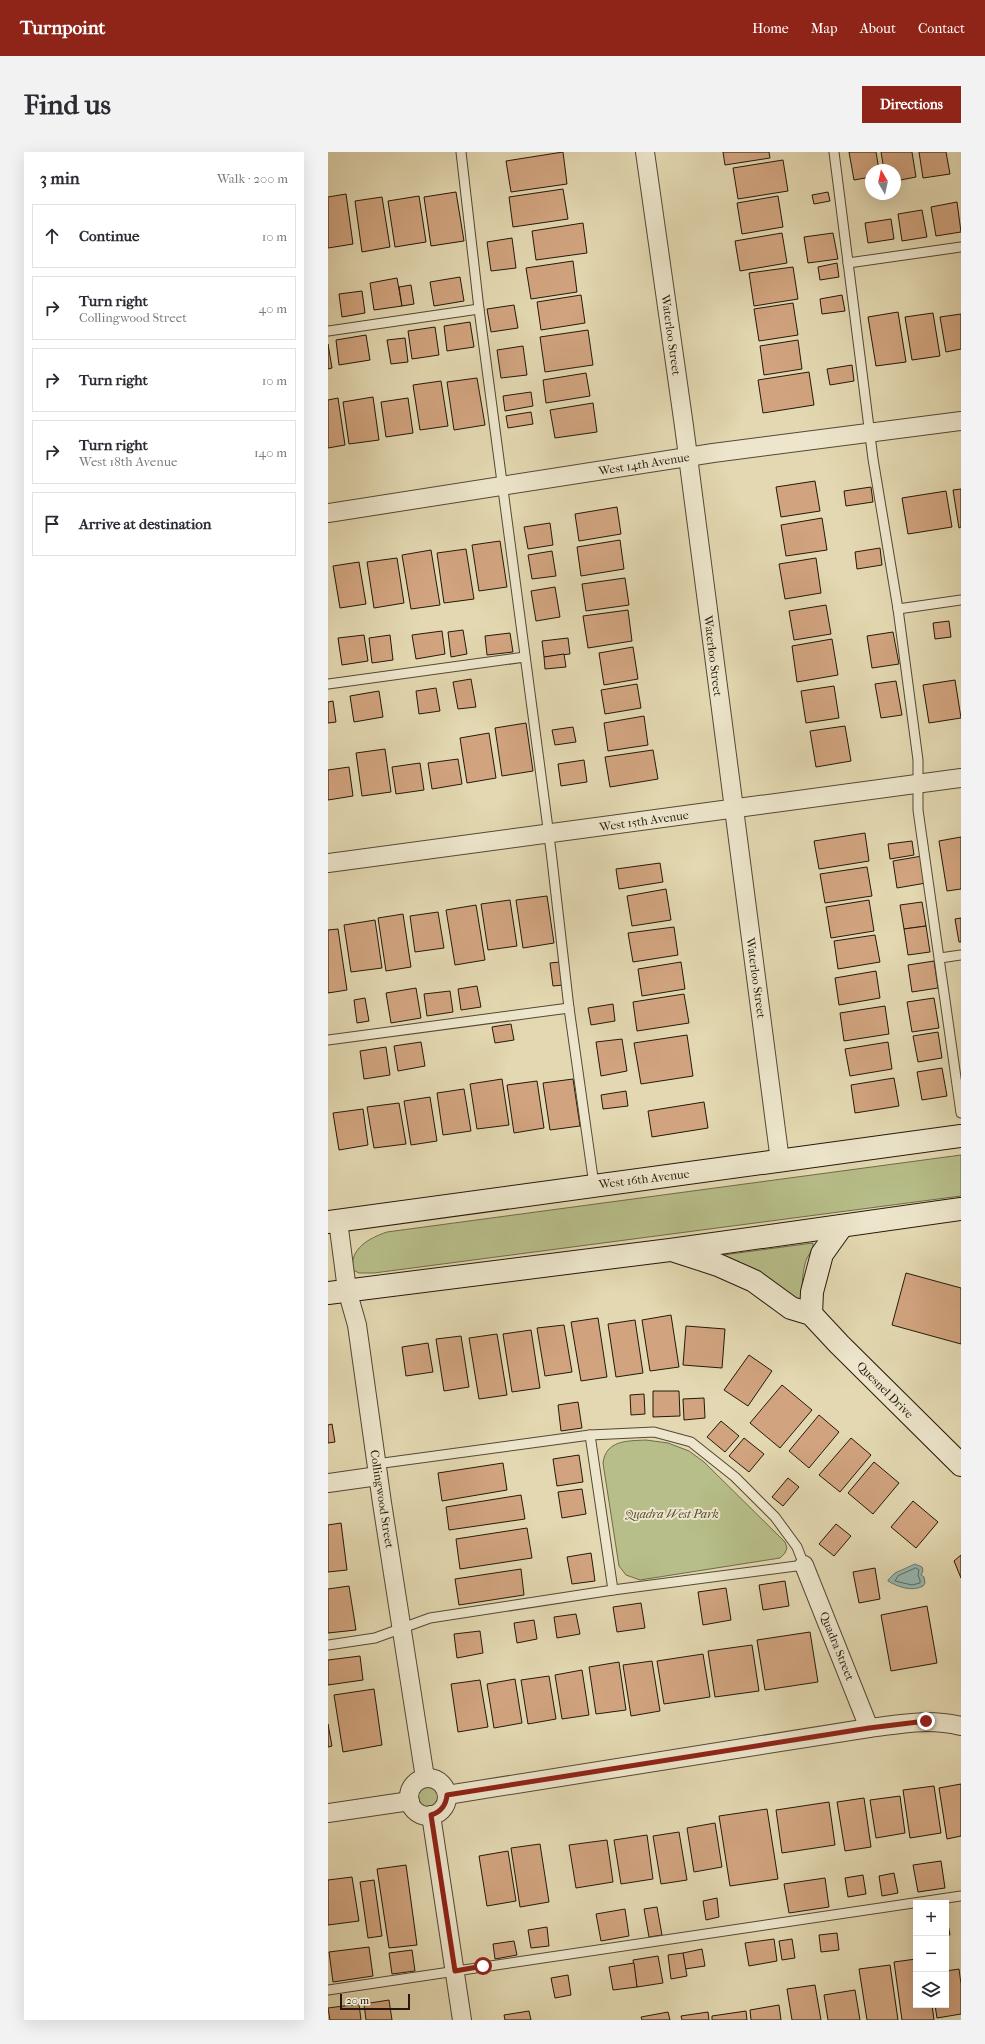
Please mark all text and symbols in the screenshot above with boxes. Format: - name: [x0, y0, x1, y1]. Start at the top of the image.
- text: Turnpoint: [20, 17, 105, 39]
- text: Home: [752, 20, 789, 37]
- text: Map: [811, 20, 838, 37]
- text: About: [860, 20, 896, 37]
- text: Contact: [918, 20, 965, 37]
- button: Directions: [862, 86, 961, 123]
- text: Find us: [24, 88, 111, 121]
- north arrow: [865, 164, 901, 200]
- text: 3 min: [40, 168, 80, 188]
- text: Walk · 200 m: [217, 171, 288, 186]
- icon: ahead: [41, 225, 63, 247]
- text: Continue: [79, 227, 139, 245]
- text: 10 m: [262, 229, 287, 244]
- text: Turn right: [79, 292, 148, 310]
- street label: Waterloo Street: [658, 293, 684, 377]
- icon: right: [41, 297, 63, 319]
- text: 40 m: [259, 301, 287, 316]
- text: Collingwood Street: [79, 310, 187, 325]
- icon: right: [41, 369, 63, 391]
- text: Turn right: [79, 371, 148, 389]
- text: 10 m: [262, 373, 287, 388]
- text: Turn right: [79, 436, 148, 454]
- icon: right: [41, 441, 63, 463]
- text: 140 m: [254, 445, 287, 460]
- street label: West 14th Avenue: [597, 450, 691, 478]
- text: West 18th Avenue: [79, 454, 177, 469]
- icon: arrive: [41, 513, 63, 535]
- text: Arrive at destination: [79, 515, 211, 533]
- street label: Waterloo Street: [701, 614, 725, 698]
- street label: West 15th Avenue: [597, 808, 690, 834]
- street label: Waterloo Street: [743, 936, 769, 1020]
- street label: West 16th Avenue: [597, 1166, 690, 1192]
- street label: Quesnel Drive: [854, 1359, 916, 1421]
- street label: Collingwood Street: [367, 1449, 397, 1550]
- park label: Quadra West Park: [624, 1507, 719, 1522]
- street label: Quadra Street: [817, 1610, 857, 1683]
- route end: [917, 1712, 935, 1730]
- map controls: [913, 1900, 949, 2008]
- button: +: [913, 1900, 949, 1936]
- button: −: [913, 1936, 949, 1972]
- route start: [474, 1957, 492, 1975]
- button: layers: [913, 1972, 949, 2008]
- scale bar: [340, 1992, 410, 2011]
- text: 20 m: [346, 1994, 369, 2007]

